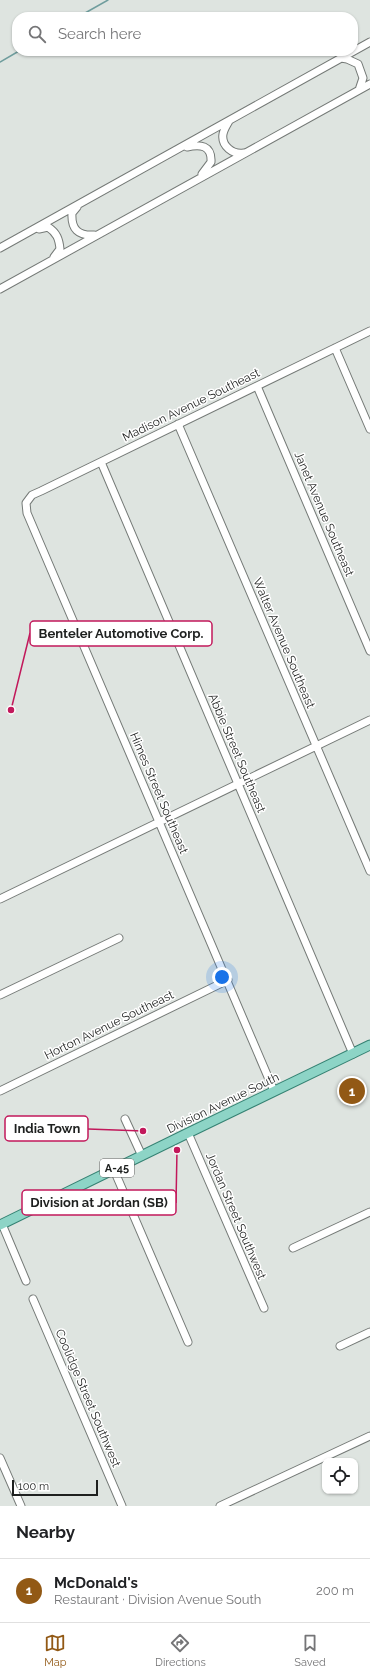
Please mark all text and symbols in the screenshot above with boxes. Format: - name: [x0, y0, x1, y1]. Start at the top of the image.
- search box: [12, 12, 358, 56]
- icon: search: [26, 23, 48, 45]
- text: Search here: [58, 25, 141, 43]
- street label: Madison Avenue Southeast: [120, 366, 262, 444]
- street label: Janet Avenue Southeast: [291, 450, 357, 578]
- street label: Walter Avenue Southeast: [250, 576, 318, 710]
- callout: Benteler Automotive Corp.: [30, 621, 212, 646]
- text: Benteler Automotive Corp.: [39, 626, 204, 641]
- street label: Abbie Street Southeast: [206, 691, 268, 815]
- street label: Himes Street Southeast: [127, 730, 191, 856]
- your location: [212, 967, 232, 987]
- street label: Horton Avenue Southeast: [42, 988, 176, 1062]
- street label: Division Avenue South: [165, 1070, 281, 1136]
- pin: 1: [339, 1076, 365, 1106]
- callout: India Town: [5, 1116, 88, 1141]
- text: India Town: [14, 1121, 80, 1136]
- street label: Jordan Street Southwest: [203, 1151, 269, 1281]
- road number: A-45: [100, 1159, 134, 1177]
- callout: Division at Jordan (SB): [22, 1190, 176, 1215]
- text: Division at Jordan (SB): [30, 1195, 168, 1210]
- street label: Coolidge Street Southwest: [53, 1327, 123, 1469]
- map controls: [322, 1458, 358, 1494]
- button: locate: [322, 1458, 358, 1494]
- scale bar: [12, 1478, 98, 1497]
- text: 100 m: [18, 1480, 49, 1493]
- text: Nearby: [16, 1522, 75, 1542]
- text: McDonald's: [54, 1574, 138, 1592]
- text: 1: [26, 1583, 32, 1598]
- text: 200 m: [316, 1583, 354, 1598]
- text: Restaurant · Division Avenue South: [54, 1592, 261, 1607]
- tab: Map: [44, 1632, 67, 1669]
- tab: Directions: [155, 1632, 206, 1669]
- tab: Saved: [294, 1632, 326, 1669]

